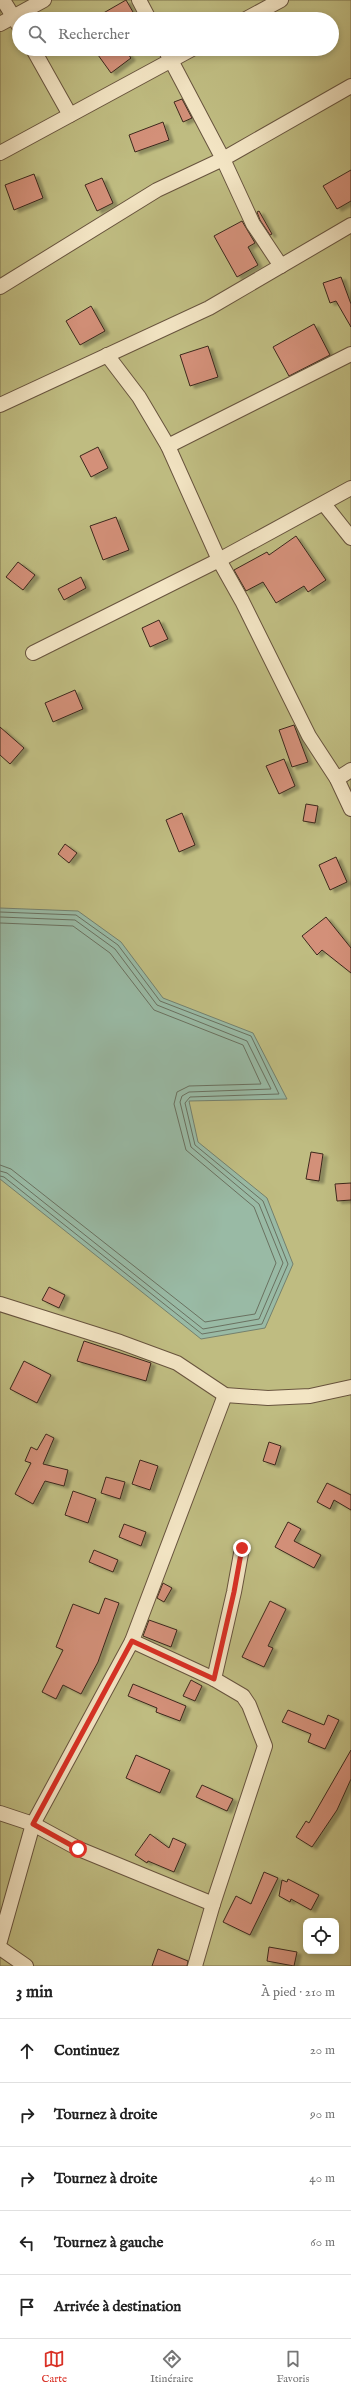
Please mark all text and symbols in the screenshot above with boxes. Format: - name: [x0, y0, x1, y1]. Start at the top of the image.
- search box: [12, 12, 339, 56]
- icon: search: [26, 23, 48, 45]
- text: Rechercher: [58, 25, 130, 44]
- route end: [233, 1539, 251, 1557]
- route start: [69, 1840, 87, 1858]
- map controls: [303, 1918, 339, 1954]
- button: locate: [303, 1918, 339, 1954]
- text: 3 min: [16, 1982, 53, 2003]
- text: À pied · 210 m: [261, 1984, 335, 2001]
- icon: ahead: [16, 2040, 38, 2062]
- text: Continuez: [54, 2041, 119, 2060]
- text: 20 m: [310, 2042, 335, 2059]
- icon: right: [16, 2104, 38, 2126]
- text: Tournez à droite: [54, 2105, 157, 2124]
- text: 90 m: [310, 2106, 335, 2123]
- icon: right: [16, 2168, 38, 2190]
- text: Tournez à droite: [54, 2169, 157, 2188]
- text: 40 m: [309, 2170, 335, 2187]
- icon: left: [16, 2232, 38, 2254]
- text: Tournez à gauche: [54, 2233, 163, 2252]
- text: 60 m: [310, 2234, 335, 2251]
- icon: arrive: [16, 2296, 38, 2318]
- text: Arrivée à destination: [54, 2297, 181, 2316]
- tab: Carte: [42, 2348, 67, 2386]
- tab: Itinéraire: [150, 2348, 193, 2386]
- tab: Favoris: [276, 2348, 309, 2386]

